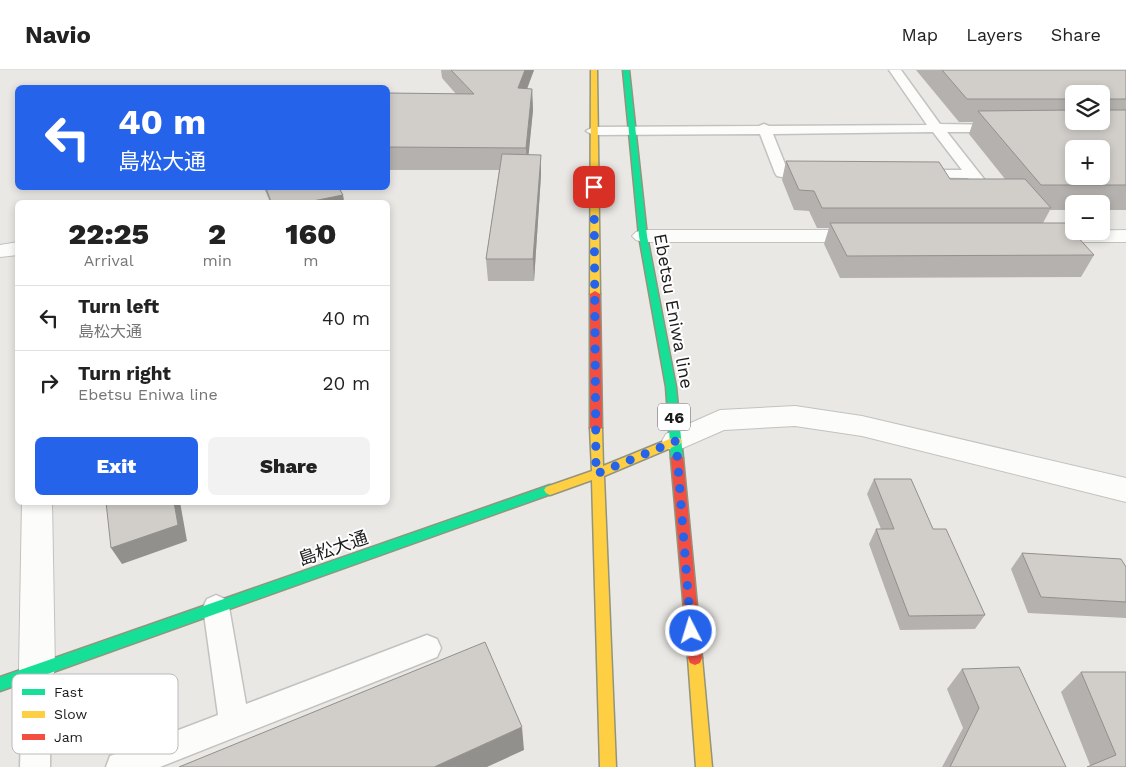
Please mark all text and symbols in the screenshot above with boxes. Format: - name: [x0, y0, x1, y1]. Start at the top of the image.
- text: Navio: [25, 21, 91, 49]
- text: Map: [901, 24, 938, 45]
- text: Layers: [966, 24, 1023, 45]
- text: Share: [1051, 24, 1101, 45]
- map controls: [1065, 85, 1110, 240]
- button: layers: [1065, 85, 1110, 130]
- text: 40 m: [118, 101, 206, 143]
- icon: left: [35, 105, 100, 170]
- button: +: [1065, 140, 1110, 185]
- text: 島松大通: [118, 149, 206, 174]
- pin: [573, 166, 615, 208]
- icon: arrive: [580, 173, 608, 201]
- button: −: [1065, 195, 1110, 240]
- text: 22:25: [68, 216, 149, 251]
- text: 2: [208, 216, 226, 251]
- text: 160: [285, 216, 337, 251]
- street label: Ebetsu Eniwa line: [650, 232, 698, 390]
- text: Arrival: [84, 251, 134, 270]
- text: min: [202, 251, 232, 270]
- text: m: [303, 251, 319, 270]
- text: Turn left: [78, 295, 159, 318]
- icon: left: [35, 304, 63, 332]
- text: 40 m: [322, 307, 370, 330]
- text: 島松大通: [78, 322, 142, 341]
- text: Turn right: [78, 362, 171, 385]
- icon: right: [35, 369, 63, 397]
- text: 20 m: [323, 372, 370, 395]
- text: Ebetsu Eniwa line: [78, 385, 218, 404]
- road number: 46: [658, 404, 690, 431]
- button: Exit: [35, 437, 198, 495]
- button: Share: [208, 437, 370, 495]
- street label: 島松大通: [296, 526, 370, 570]
- position arrow: [664, 604, 716, 656]
- legend: [12, 674, 178, 754]
- text: Fast: [54, 684, 83, 700]
- text: Slow: [54, 706, 87, 722]
- text: Jam: [54, 729, 83, 745]

